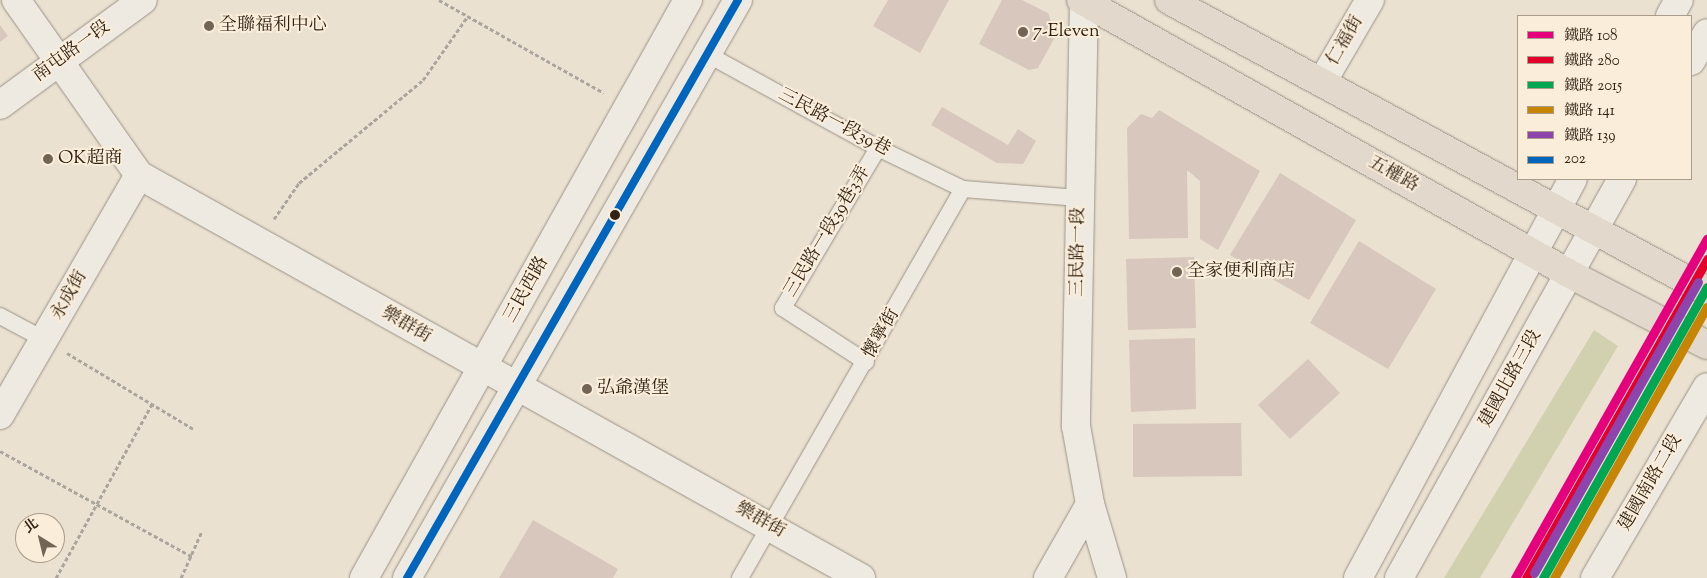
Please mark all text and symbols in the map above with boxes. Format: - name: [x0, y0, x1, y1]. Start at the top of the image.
- street label: 仁福街: [1323, 12, 1369, 70]
- place label: 全聯福利中心: [219, 15, 327, 37]
- legend: [1517, 15, 1692, 180]
- street label: 南屯路一段: [29, 17, 115, 87]
- marker: 全聯福利中心: [203, 20, 215, 32]
- place label: 7-Eleven: [1033, 21, 1100, 43]
- marker: 7-Eleven: [1017, 26, 1029, 38]
- text: 鐵路 108: [1564, 26, 1618, 47]
- text: 鐵路 280: [1564, 51, 1620, 72]
- text: 鐵路 2015: [1564, 76, 1622, 97]
- street label: 三民路一段39巷: [774, 84, 894, 162]
- text: 鐵路 141: [1564, 101, 1615, 122]
- text: 鐵路 139: [1564, 126, 1616, 147]
- place label: OK超商: [58, 148, 122, 170]
- text: 202: [1564, 149, 1586, 170]
- street label: 五權路: [1364, 152, 1422, 198]
- marker: OK超商: [42, 153, 54, 165]
- street label: 三民路一段39巷3弄: [780, 163, 876, 301]
- street label: 三民路一段: [1067, 207, 1091, 297]
- unlabelled marker: [610, 210, 620, 220]
- street label: 三民西路: [500, 253, 554, 327]
- place label: 全家便利商店: [1187, 261, 1295, 283]
- marker: 全家便利商店: [1171, 266, 1183, 278]
- street label: 永成街: [47, 267, 93, 325]
- street label: 樂群街: [377, 303, 435, 349]
- street label: 懷寧街: [859, 305, 905, 363]
- street label: 建國北路三段: [1475, 327, 1547, 431]
- place label: 弘爺漢堡: [597, 378, 669, 400]
- marker: 弘爺漢堡: [581, 383, 593, 395]
- street label: 建國南路二段: [1615, 431, 1687, 535]
- street label: 樂群街: [731, 498, 789, 544]
- north arrow: [15, 513, 65, 563]
- text: 北: [20, 514, 43, 539]

